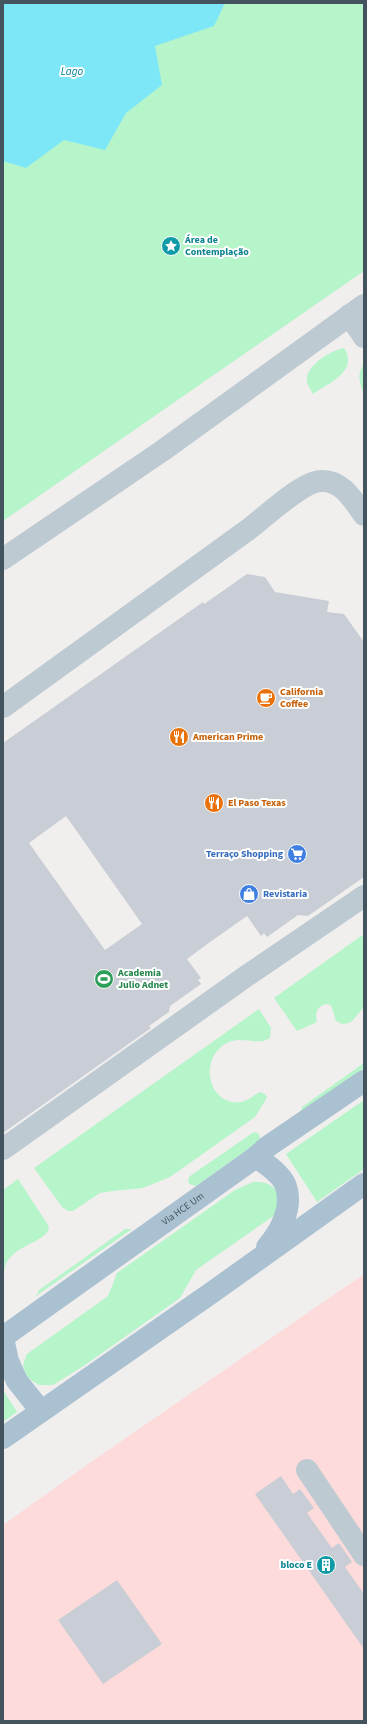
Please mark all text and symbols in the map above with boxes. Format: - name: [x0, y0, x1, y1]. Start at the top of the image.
- water label: Lago: [61, 64, 84, 79]
- place label: Área de Contemplação: [184, 233, 249, 259]
- place icon: Área de Contemplação: [160, 235, 182, 257]
- place label: California Coffee: [280, 685, 323, 711]
- cafe icon: California Coffee: [255, 687, 277, 709]
- restaurant icon: American Prime: [168, 726, 190, 748]
- place label: American Prime: [192, 730, 263, 744]
- restaurant icon: El Paso Texas: [203, 792, 225, 814]
- place label: El Paso Texas: [228, 796, 286, 810]
- supermarket icon: Terraço Shopping: [286, 843, 308, 865]
- place label: Terraço Shopping: [206, 847, 284, 861]
- shop icon: Revistaria: [238, 883, 260, 905]
- place label: Revistaria: [263, 887, 307, 901]
- place label: Academia Julio Adnet: [117, 966, 168, 992]
- sports icon: Academia Julio Adnet: [93, 968, 115, 990]
- street label: Via HCE Um: [159, 1189, 207, 1229]
- building icon: bloco E: [315, 1554, 337, 1576]
- place label: bloco E: [280, 1558, 312, 1572]

